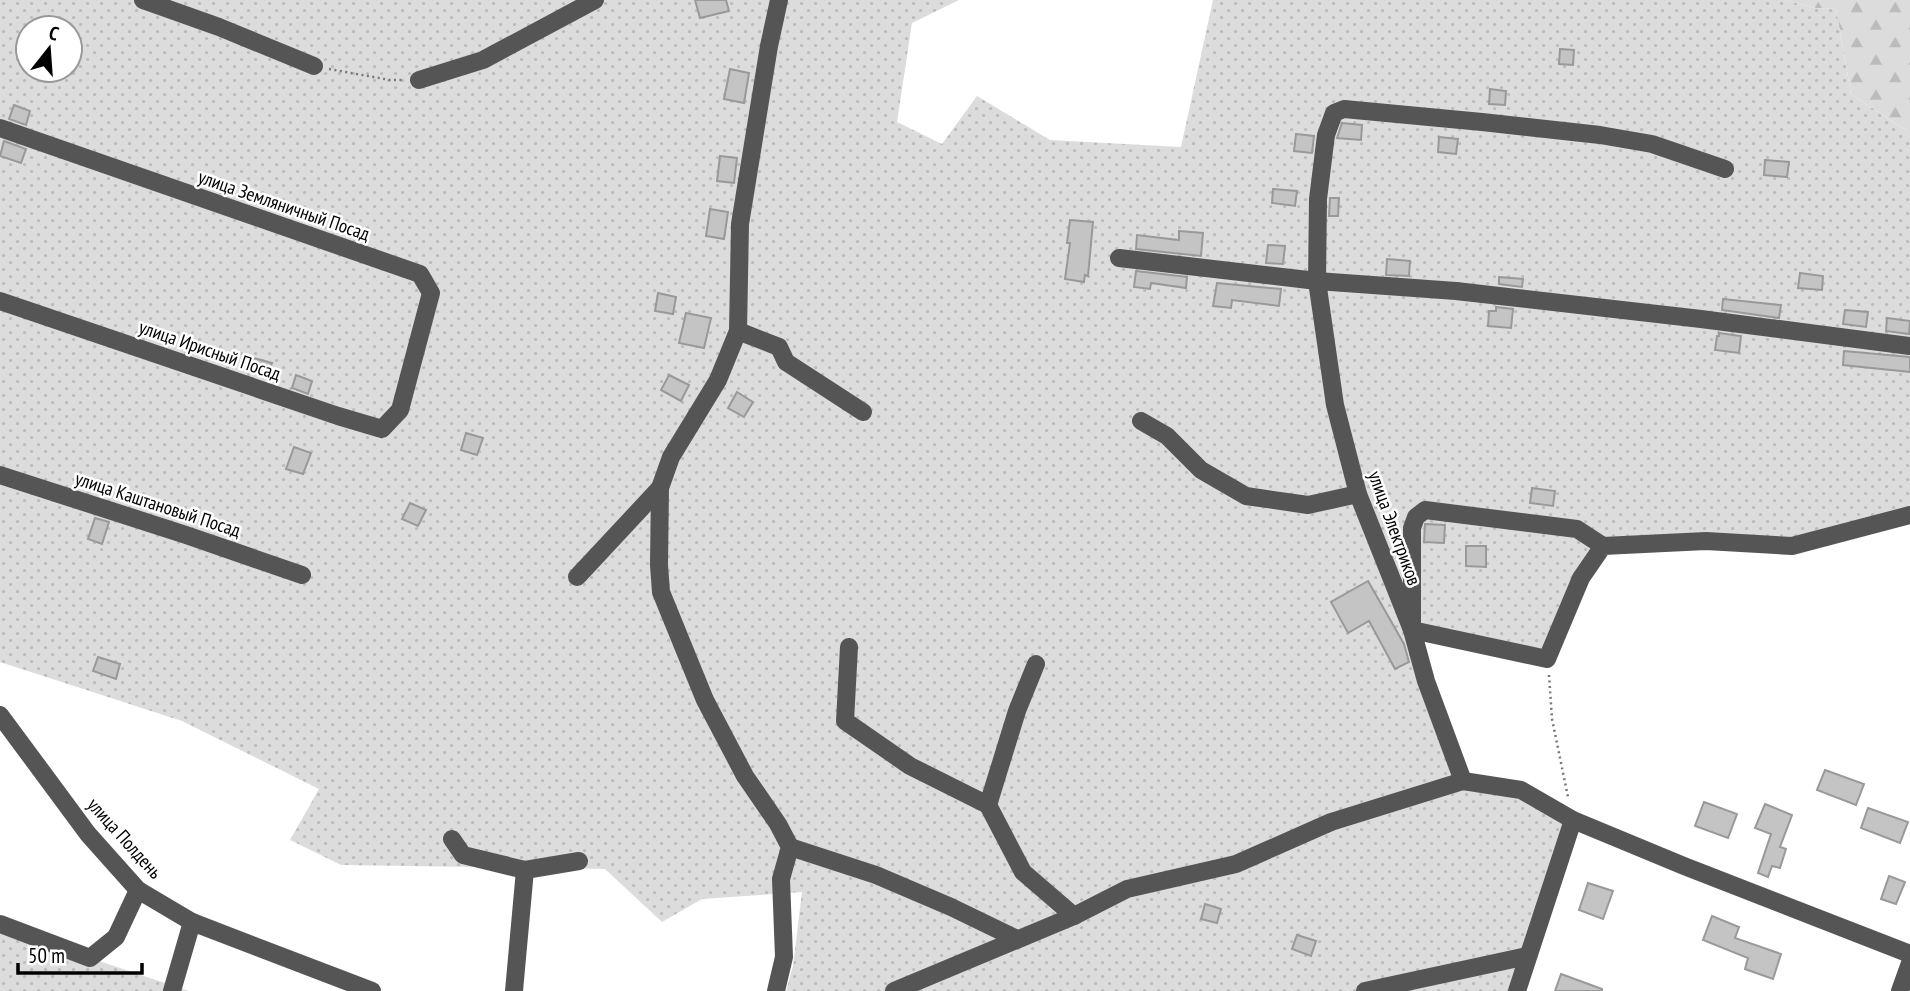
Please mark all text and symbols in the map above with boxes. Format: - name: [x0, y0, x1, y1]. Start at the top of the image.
- north arrow: [14, 14, 84, 84]
- text: С: [46, 20, 62, 46]
- street label: улица Земляничный Посад: [195, 164, 374, 246]
- street label: улица Ирисный Посад: [136, 314, 285, 386]
- street label: улица Каштановый Посад: [72, 466, 244, 542]
- street label: улица Электриков: [1363, 467, 1427, 589]
- street label: улица Полдень: [82, 793, 168, 883]
- scale bar: [18, 932, 142, 976]
- text: 50 m: [28, 942, 65, 969]

